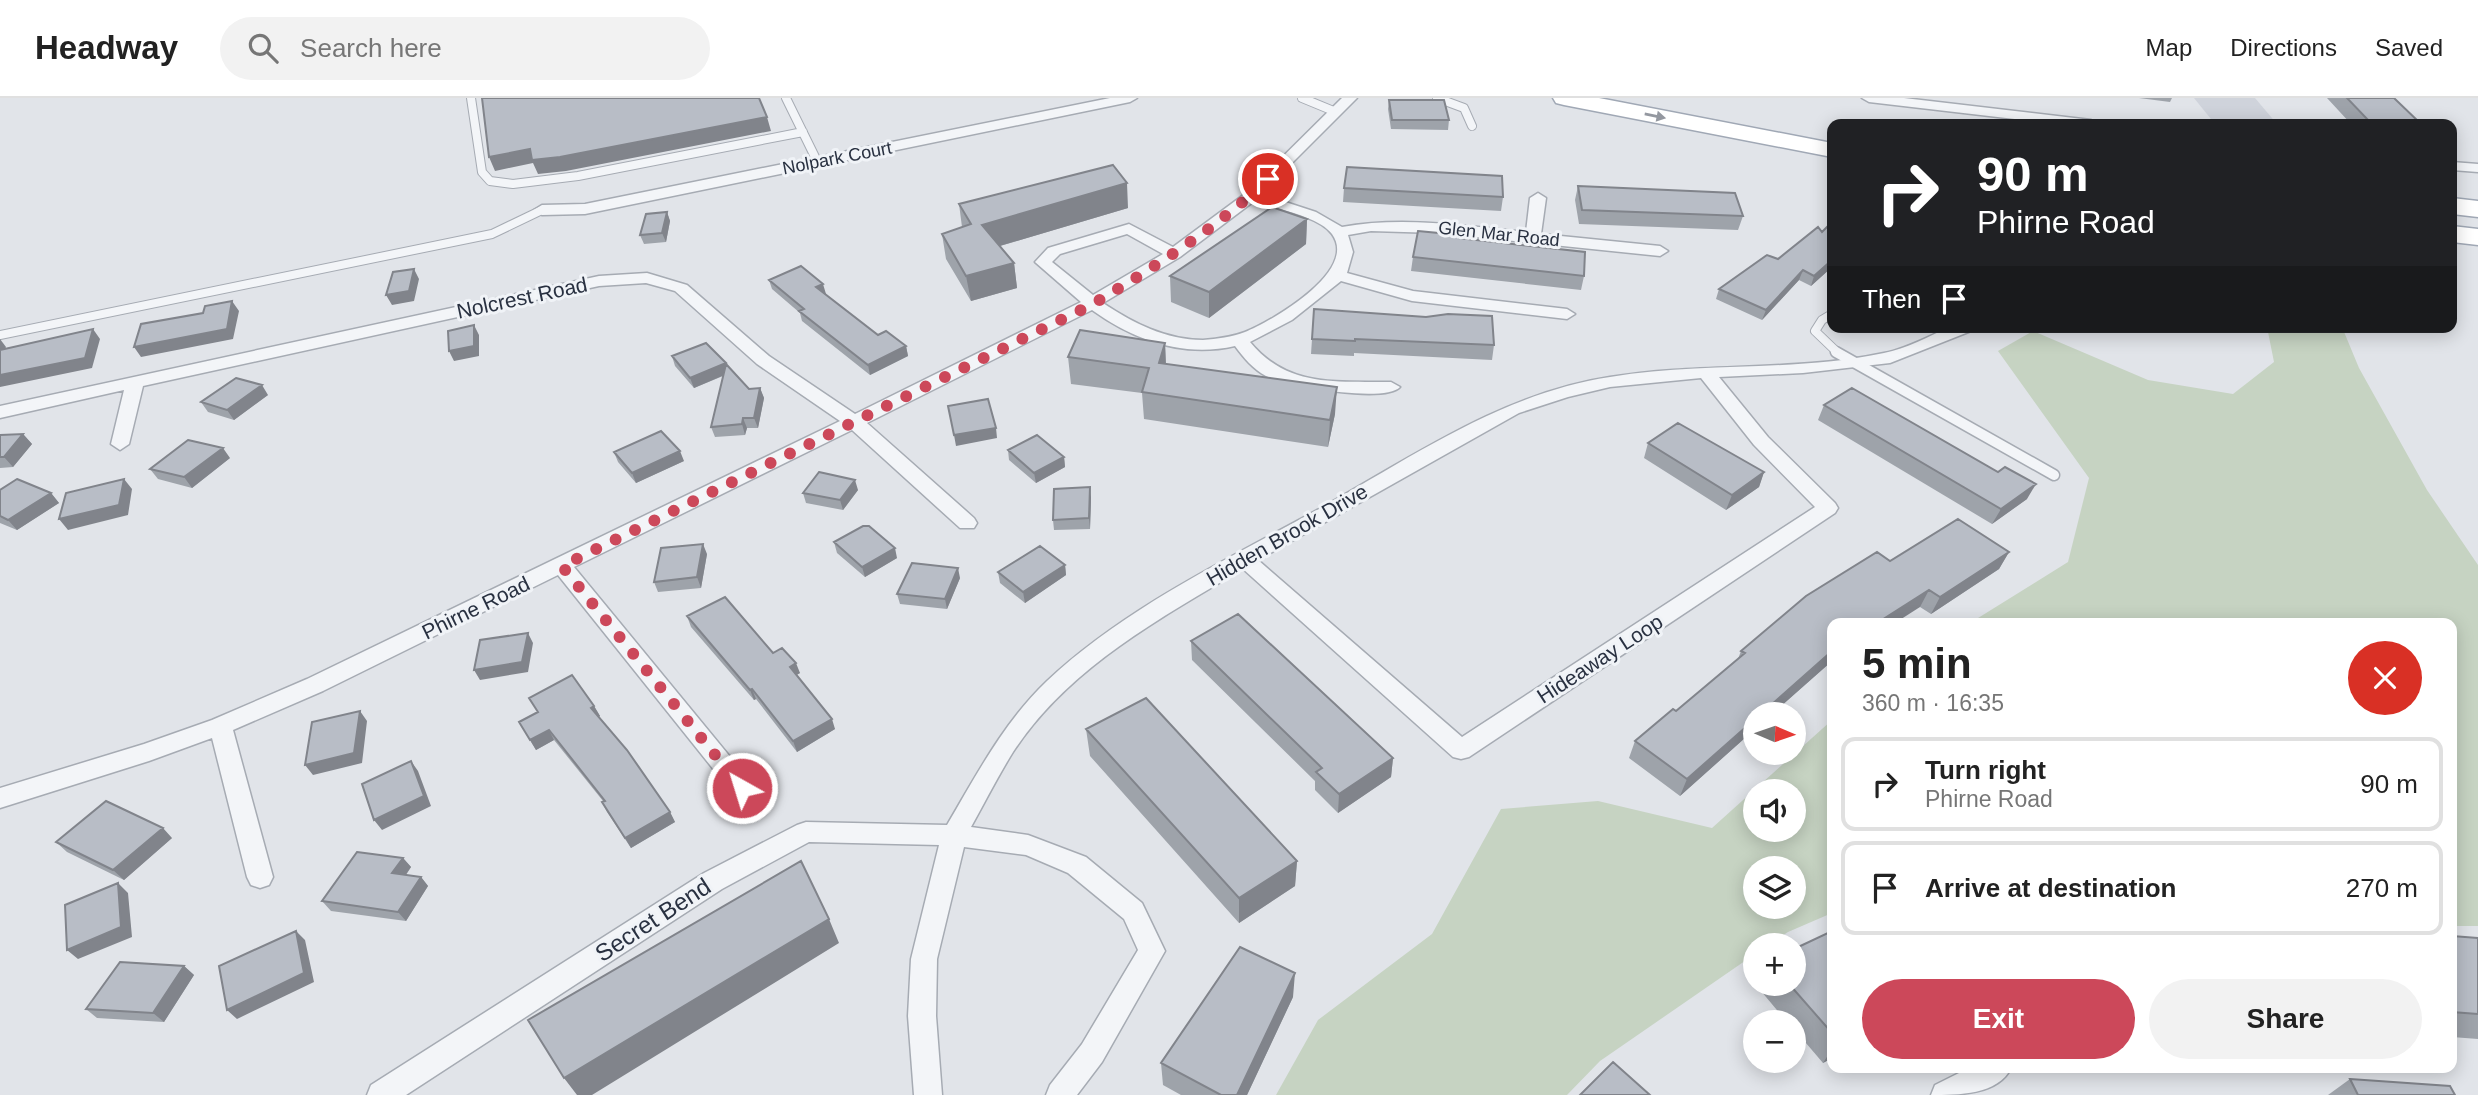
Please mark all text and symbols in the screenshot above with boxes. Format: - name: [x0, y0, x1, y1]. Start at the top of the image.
- search box: [220, 17, 710, 80]
- text: Headway: [35, 29, 178, 66]
- icon: search: [244, 29, 282, 67]
- text: Search here: [300, 33, 442, 63]
- text: Map: [2146, 34, 2192, 61]
- text: Directions: [2230, 34, 2337, 61]
- text: Saved: [2375, 34, 2443, 61]
- one-way arrow: [1644, 111, 1666, 122]
- street label: Nolpark Court: [781, 138, 893, 178]
- icon: right: [1862, 147, 1953, 238]
- text: 90 m: [1977, 147, 2089, 201]
- pin: [1238, 149, 1298, 209]
- icon: arrive: [1249, 160, 1287, 198]
- text: Phirne Road: [1977, 204, 2155, 240]
- street label: Glen Mar Road: [1437, 218, 1561, 250]
- street label: Nolcrest Road: [454, 272, 589, 323]
- icon: arrive: [1935, 280, 1973, 318]
- text: Then: [1862, 284, 1921, 314]
- street label: Hidden Brook Drive: [1202, 479, 1371, 590]
- street label: Phirne Road: [418, 572, 533, 643]
- street label: Hideaway Loop: [1533, 610, 1667, 708]
- text: 5 min: [1862, 640, 1972, 687]
- button: close: [2348, 641, 2422, 715]
- text: 360 m · 16:35: [1862, 690, 2004, 716]
- north arrow: [1743, 702, 1806, 765]
- map controls: [1743, 702, 1806, 1073]
- position arrow: [705, 751, 779, 825]
- text: Turn right: [1925, 755, 2046, 785]
- icon: right: [1866, 765, 1904, 803]
- text: 90 m: [2360, 769, 2418, 799]
- button: sound: [1743, 779, 1806, 842]
- text: Phirne Road: [1925, 786, 2053, 812]
- button: layers: [1743, 856, 1806, 919]
- icon: arrive: [1866, 869, 1904, 907]
- street label: Secret Bend: [590, 872, 715, 967]
- text: Arrive at destination: [1925, 873, 2176, 903]
- text: 270 m: [2346, 873, 2418, 903]
- button: +: [1743, 933, 1806, 996]
- button: Exit: [1862, 979, 2135, 1059]
- button: Share: [2149, 979, 2422, 1059]
- button: −: [1743, 1010, 1806, 1073]

